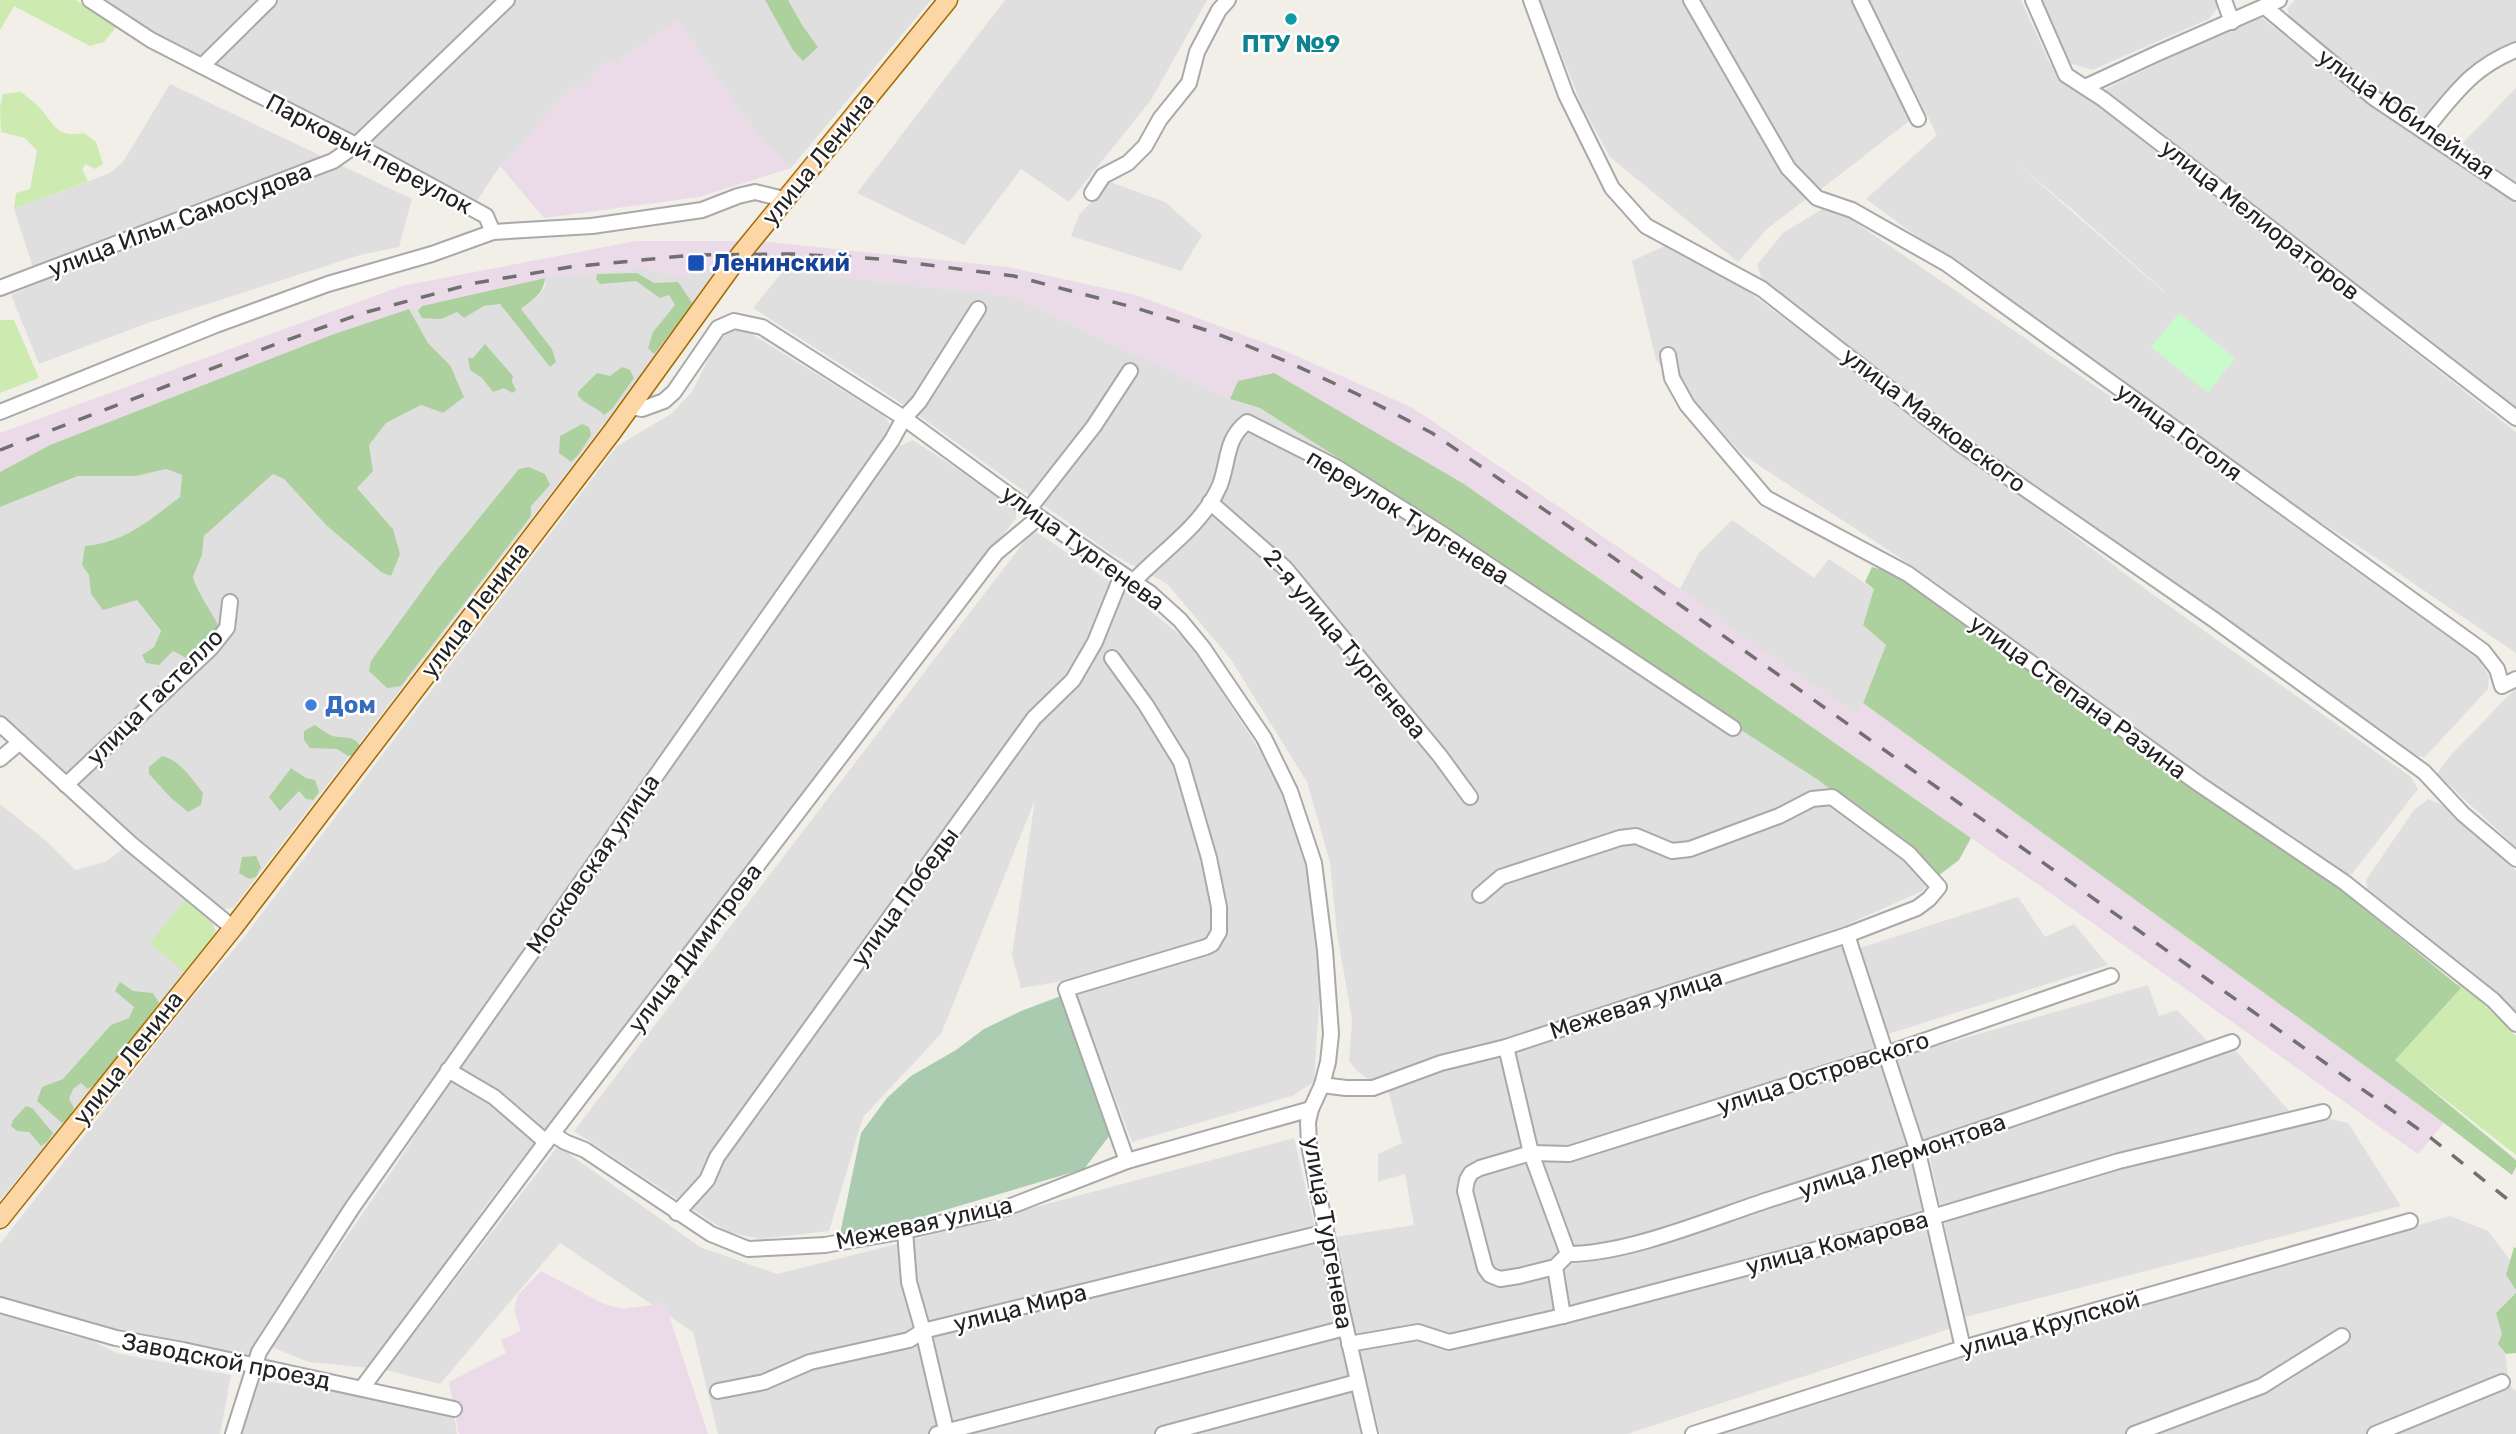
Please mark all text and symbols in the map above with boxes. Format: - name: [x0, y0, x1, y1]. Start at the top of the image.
- marker: ПТУ №9: [1283, 11, 1299, 27]
- place label: ПТУ №9: [1242, 30, 1340, 58]
- street label: улица Юбилейная: [2312, 43, 2500, 185]
- street label: улица Ленина: [756, 87, 880, 231]
- street label: Парковый переулок: [261, 88, 477, 220]
- street label: улица Мелиораторов: [2155, 134, 2365, 306]
- street label: улица Ильи Самосудова: [44, 157, 316, 283]
- place label: Ленинский: [712, 249, 850, 277]
- marker: Ленинский: [686, 253, 706, 273]
- street label: улица Маяковского: [1837, 342, 2031, 498]
- street label: улица Гоголя: [2111, 377, 2247, 487]
- street label: переулок Тургенева: [1302, 443, 1514, 591]
- street label: улица Тургенева: [996, 480, 1170, 616]
- street label: улица Ленина: [415, 537, 535, 683]
- street label: 2-я улица Тургенева: [1258, 544, 1432, 744]
- street label: улица Степана Разина: [1964, 609, 2192, 785]
- street label: улица Гастелло: [81, 623, 229, 771]
- place label: Дом: [325, 691, 376, 719]
- marker: Дом: [303, 697, 319, 713]
- street label: Московская улица: [520, 769, 666, 959]
- street label: улица Победы: [845, 822, 965, 972]
- street label: улица Димитрова: [622, 858, 768, 1038]
- street label: Межевая улица: [1546, 963, 1726, 1045]
- street label: улица Ленина: [67, 985, 189, 1131]
- street label: улица Островского: [1713, 1025, 1933, 1121]
- street label: улица Лермонтова: [1795, 1107, 2009, 1205]
- street label: улица Тургенева: [1297, 1135, 1359, 1331]
- street label: Межевая улица: [833, 1191, 1015, 1255]
- street label: улица Комарова: [1743, 1205, 1931, 1281]
- street label: улица Мира: [951, 1278, 1089, 1338]
- street label: улица Крупской: [1957, 1285, 2143, 1363]
- street label: Заводской проезд: [119, 1327, 333, 1395]

